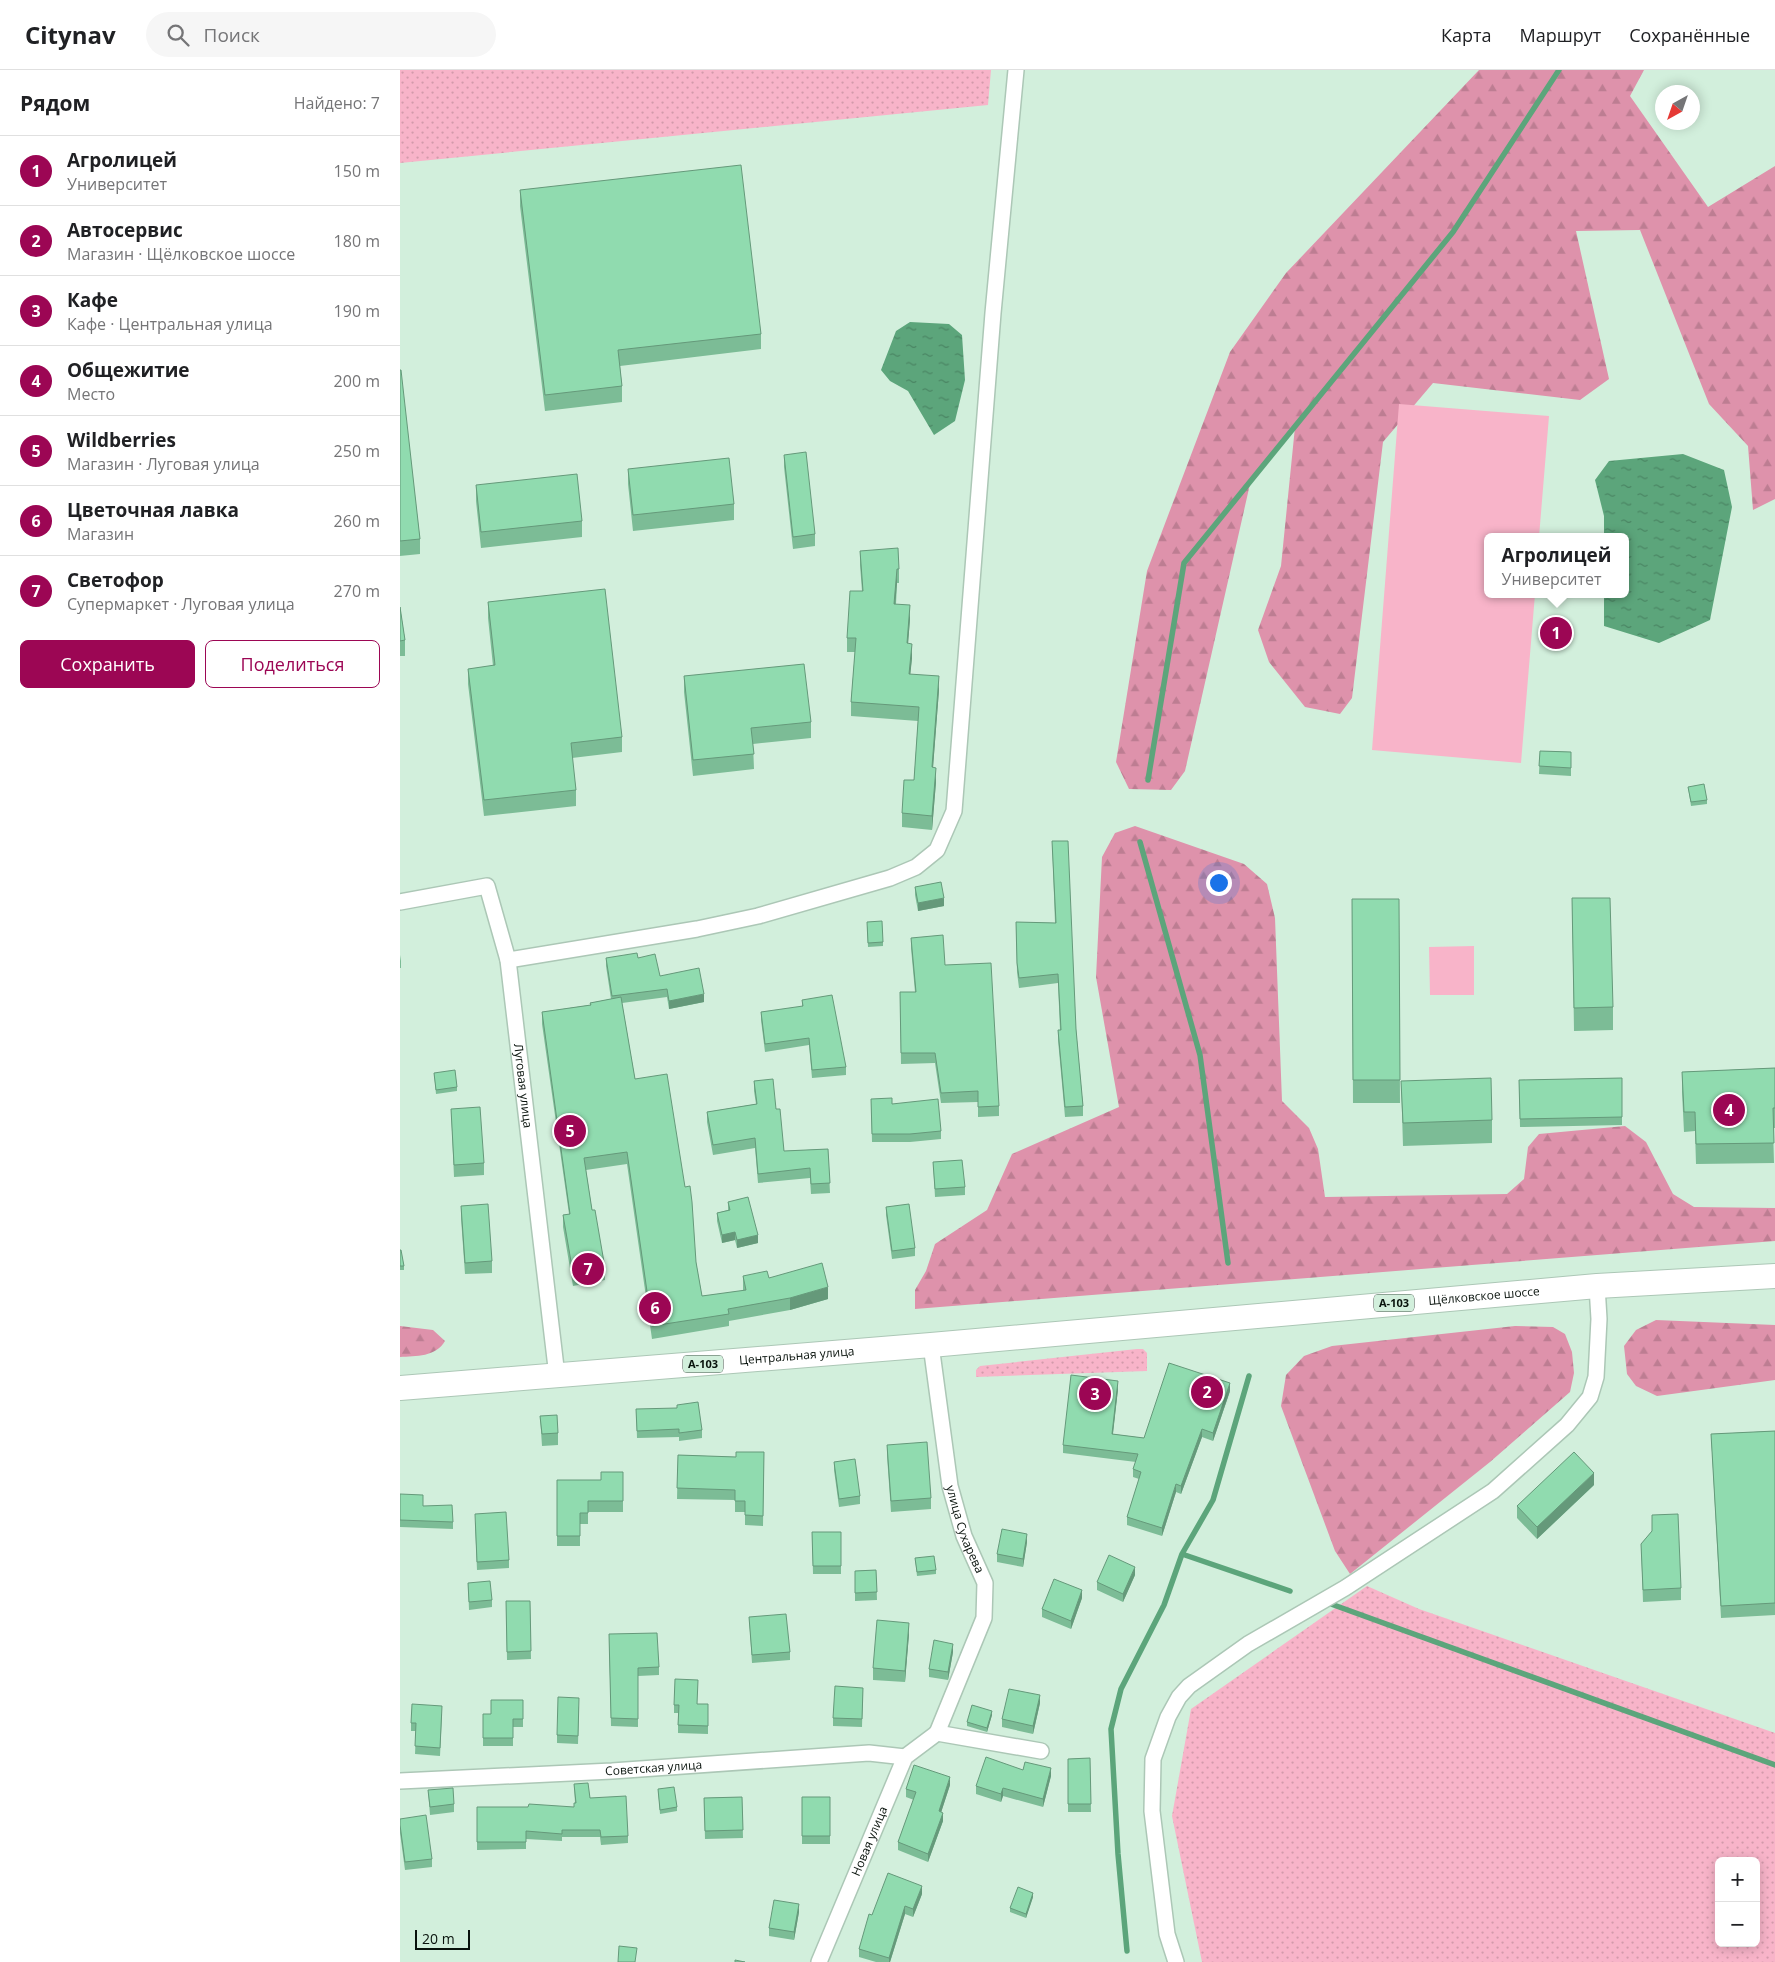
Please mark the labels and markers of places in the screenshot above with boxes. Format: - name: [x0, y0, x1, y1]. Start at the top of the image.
- pin: 1: [1540, 614, 1572, 652]
- pin: 4: [1713, 1091, 1745, 1129]
- pin: 5: [554, 1112, 586, 1150]
- pin: 7: [572, 1250, 604, 1288]
- pin: 6: [639, 1289, 671, 1327]
- pin: 2: [1191, 1373, 1223, 1411]
- pin: 3: [1079, 1375, 1111, 1413]

